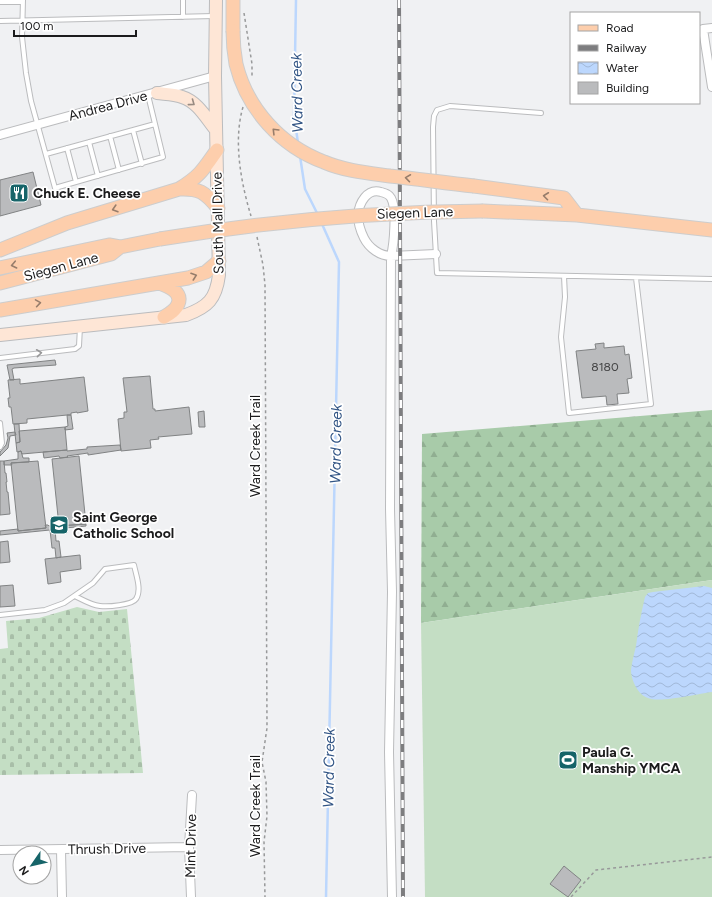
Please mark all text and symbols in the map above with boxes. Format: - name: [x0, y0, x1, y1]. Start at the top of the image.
- scale bar: [14, 12, 136, 38]
- legend: [570, 12, 700, 104]
- text: 100 m: [20, 19, 54, 33]
- text: Road: [606, 21, 634, 35]
- text: Railway: [606, 41, 647, 55]
- water label: Ward Creek: [287, 52, 307, 133]
- text: Water: [606, 61, 638, 75]
- text: Building: [606, 81, 649, 95]
- street label: Andrea Drive: [67, 87, 150, 125]
- one-way arrow: [187, 98, 194, 105]
- one-way arrow: [272, 128, 280, 136]
- street label: South Mall Drive: [209, 171, 227, 274]
- one-way arrow: [405, 174, 411, 183]
- restaurant icon: Chuck E. Cheese: [8, 182, 30, 204]
- place label: Chuck E. Cheese: [33, 185, 141, 202]
- one-way arrow: [543, 192, 549, 201]
- street label: Siegen Lane: [376, 203, 454, 223]
- one-way arrow: [111, 204, 118, 213]
- street label: Siegen Lane: [22, 249, 100, 285]
- one-way arrow: [11, 260, 17, 268]
- one-way arrow: [190, 272, 197, 281]
- one-way arrow: [35, 299, 42, 308]
- one-way arrow: [36, 349, 42, 358]
- house number: 8180: [591, 360, 619, 374]
- street label: Ward Creek Trail: [247, 395, 264, 497]
- water label: Ward Creek: [326, 403, 346, 484]
- place label: Saint George Catholic School: [73, 509, 174, 542]
- school or university icon: Saint George Catholic School: [48, 514, 70, 536]
- water label: Ward Creek: [319, 727, 339, 808]
- place label: Paula G. Manship YMCA: [582, 744, 681, 777]
- sports icon: Paula G. Manship YMCA: [557, 749, 579, 771]
- street label: Ward Creek Trail: [247, 755, 264, 857]
- street label: Mint Drive: [182, 813, 200, 878]
- street label: Thrush Drive: [68, 840, 147, 858]
- north arrow: [12, 845, 52, 885]
- text: N: [16, 863, 32, 877]

